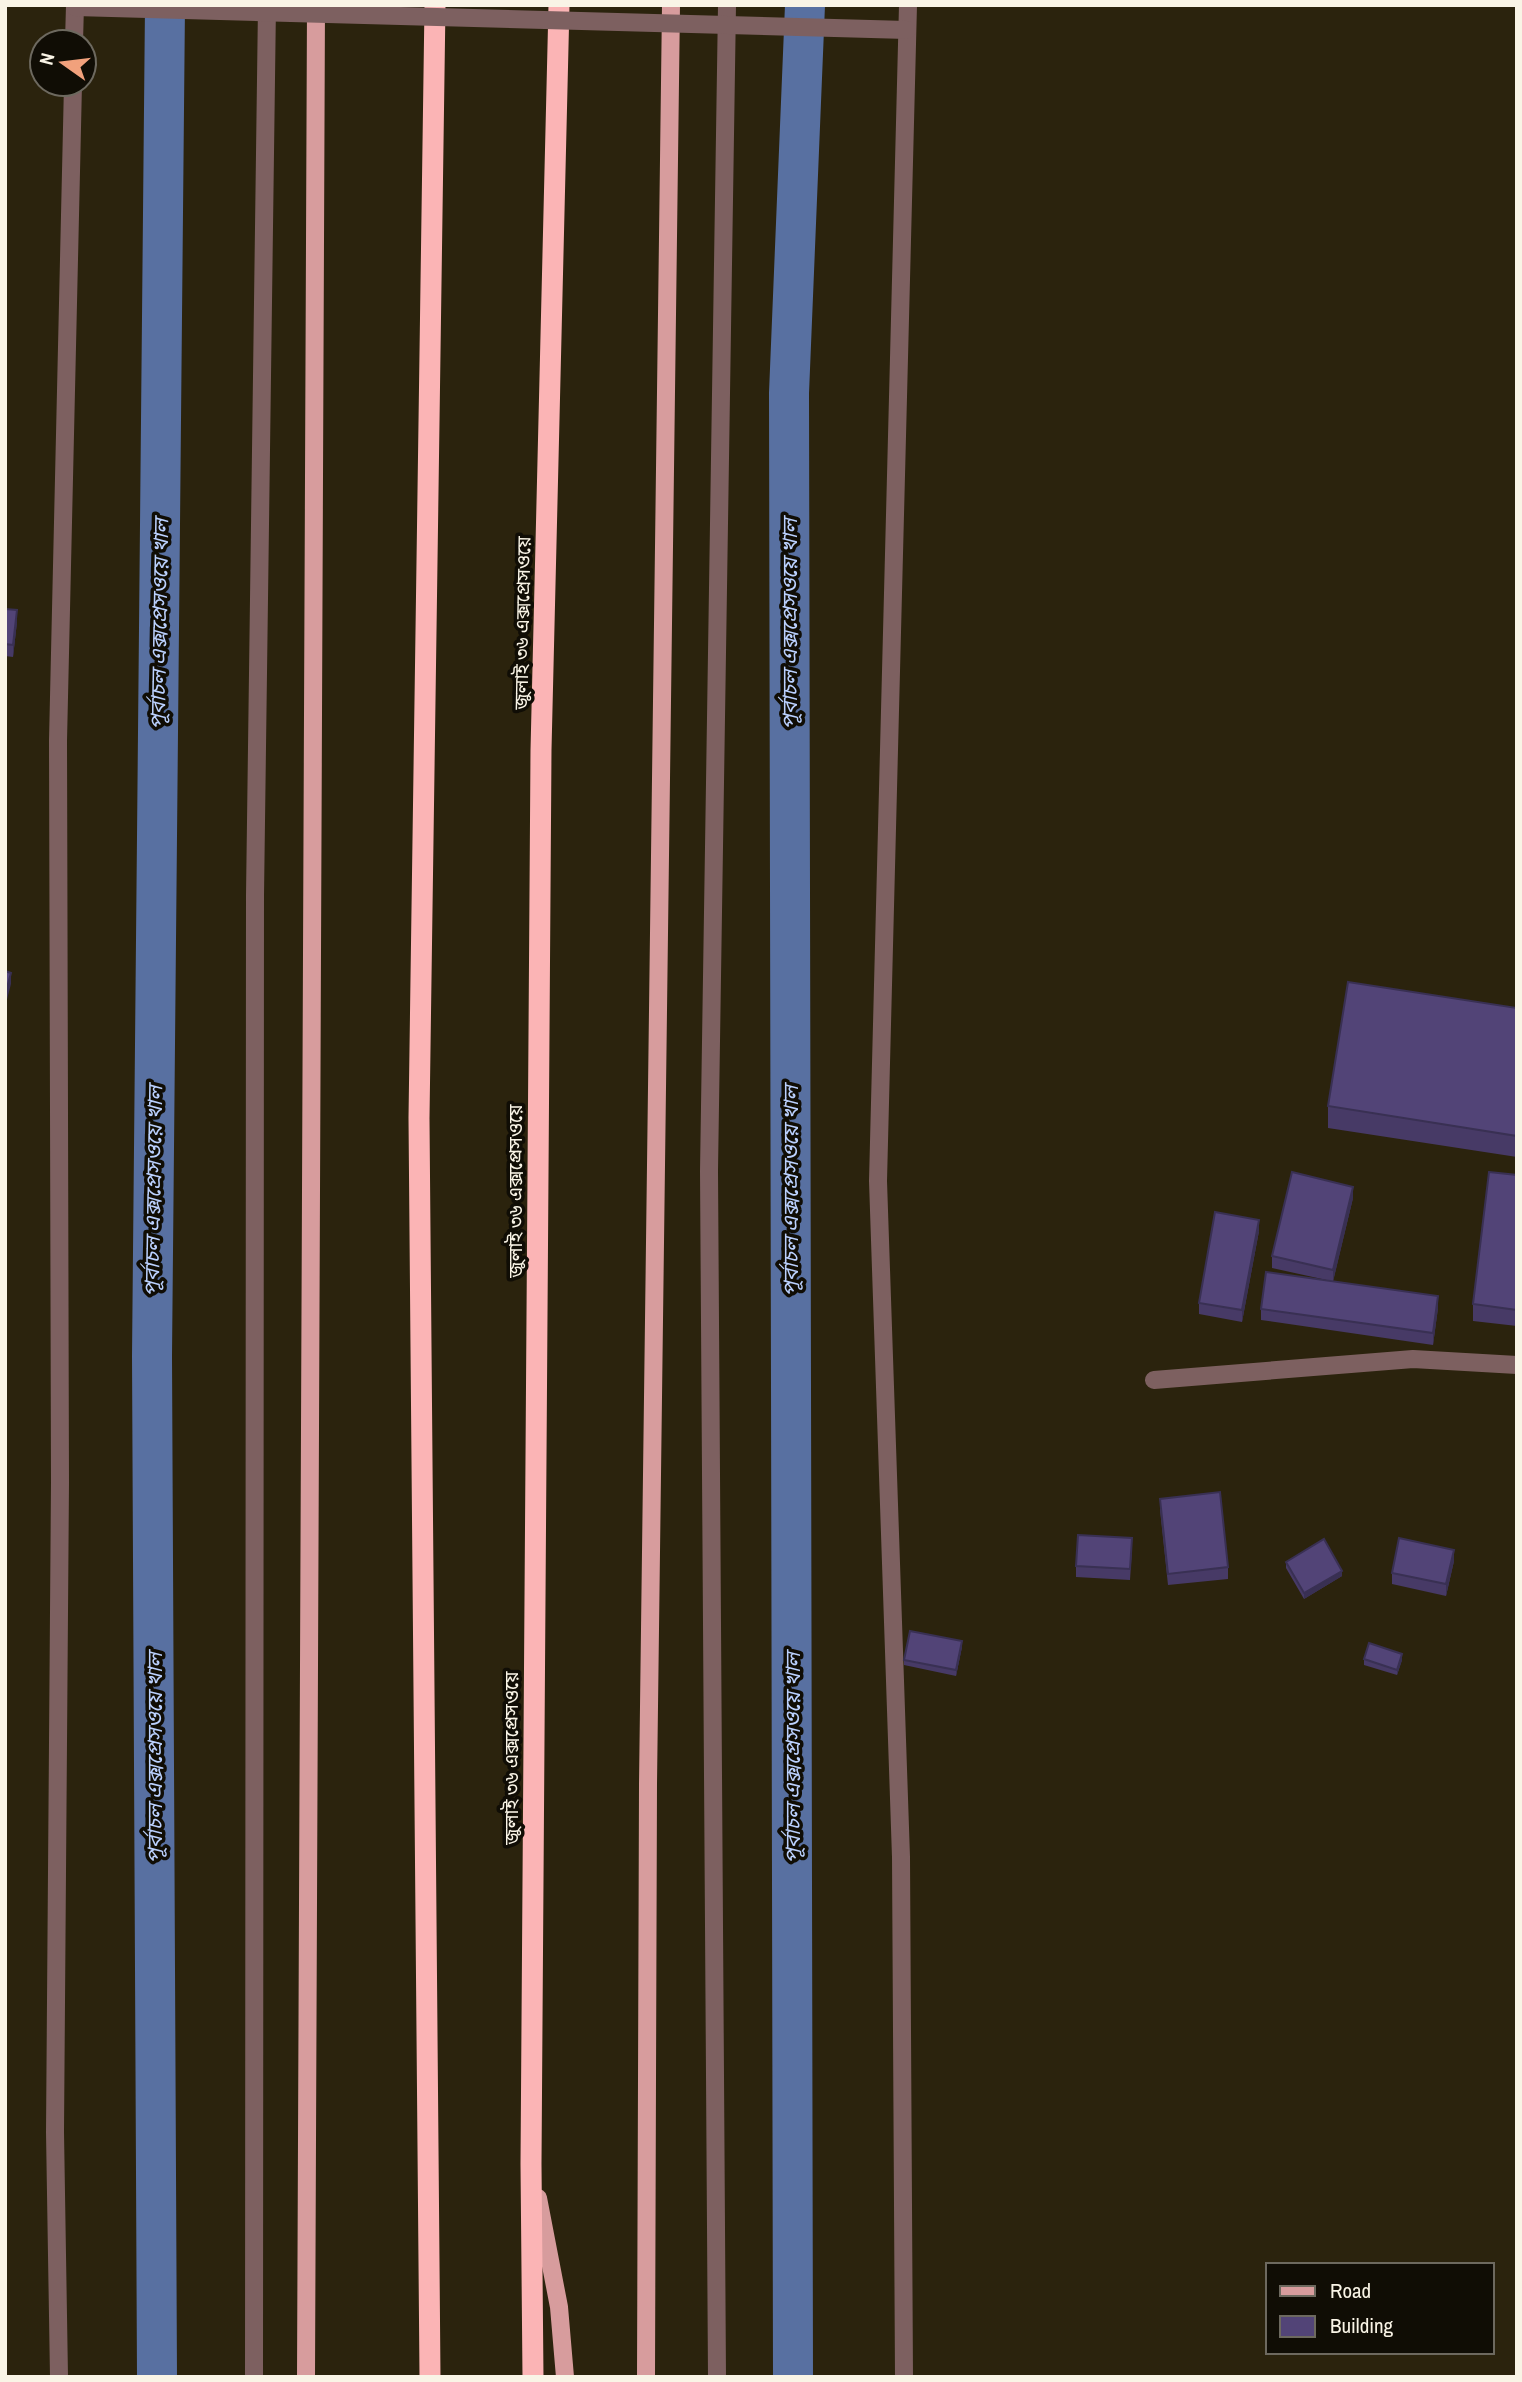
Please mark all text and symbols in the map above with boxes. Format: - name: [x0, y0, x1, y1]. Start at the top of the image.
- north arrow: [28, 28, 98, 98]
- text: N: [33, 50, 60, 67]
- water label: পূর্বাচল এক্সপ্রেসওয়ে খাল: [143, 515, 175, 730]
- water label: পূর্বাচল এক্সপ্রেসওয়ে খাল: [775, 515, 804, 730]
- street label: জুলাই ৩৬ এক্সপ্রেসওয়ে: [507, 535, 537, 711]
- water label: পূর্বাচল এক্সপ্রেসওয়ে খাল: [137, 1082, 169, 1297]
- water label: পূর্বাচল এক্সপ্রেসওয়ে খাল: [776, 1082, 805, 1297]
- street label: জুলাই ৩৬ এক্সপ্রেসওয়ে: [502, 1103, 528, 1279]
- water label: পূর্বাচল এক্সপ্রেসওয়ে খাল: [140, 1649, 169, 1864]
- water label: পূর্বাচল এক্সপ্রেসওয়ে খাল: [778, 1649, 807, 1864]
- street label: জুলাই ৩৬ এক্সপ্রেসওয়ে: [498, 1670, 524, 1846]
- legend: [1266, 2263, 1494, 2354]
- text: Road: [1330, 2276, 1371, 2305]
- text: Building: [1330, 2311, 1394, 2340]

